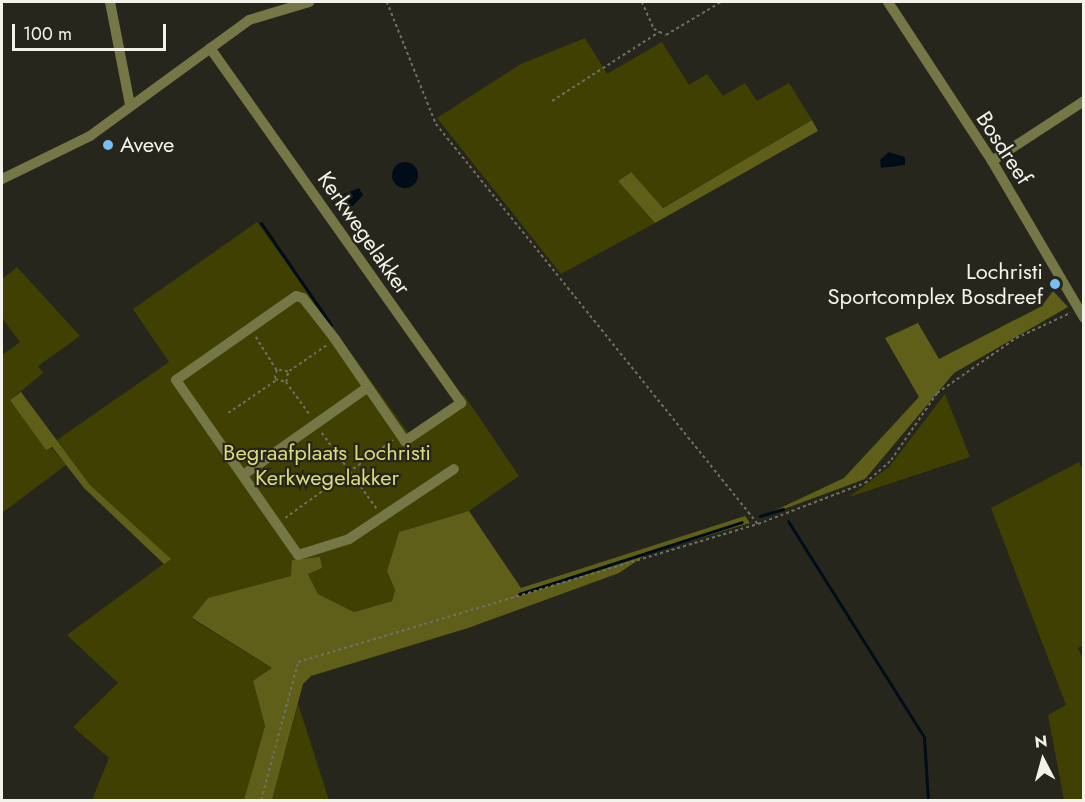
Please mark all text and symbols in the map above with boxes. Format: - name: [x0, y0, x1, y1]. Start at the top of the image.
- scale bar: [15, 12, 170, 50]
- text: 100 m: [23, 21, 72, 47]
- street label: Bosdreef: [971, 106, 1037, 190]
- place label: Aveve: [120, 132, 174, 158]
- marker: Aveve: [101, 138, 115, 152]
- street label: Kerkwegelakker: [312, 166, 416, 300]
- place label: Lochristi Sportcomplex Bosdreef: [828, 258, 1043, 310]
- marker: Lochristi Sportcomplex Bosdreef: [1048, 277, 1062, 291]
- park label: Begraafplaats Lochristi Kerkwegelakker: [223, 439, 431, 490]
- text: N: [1034, 729, 1049, 754]
- north arrow: [1013, 730, 1073, 790]

